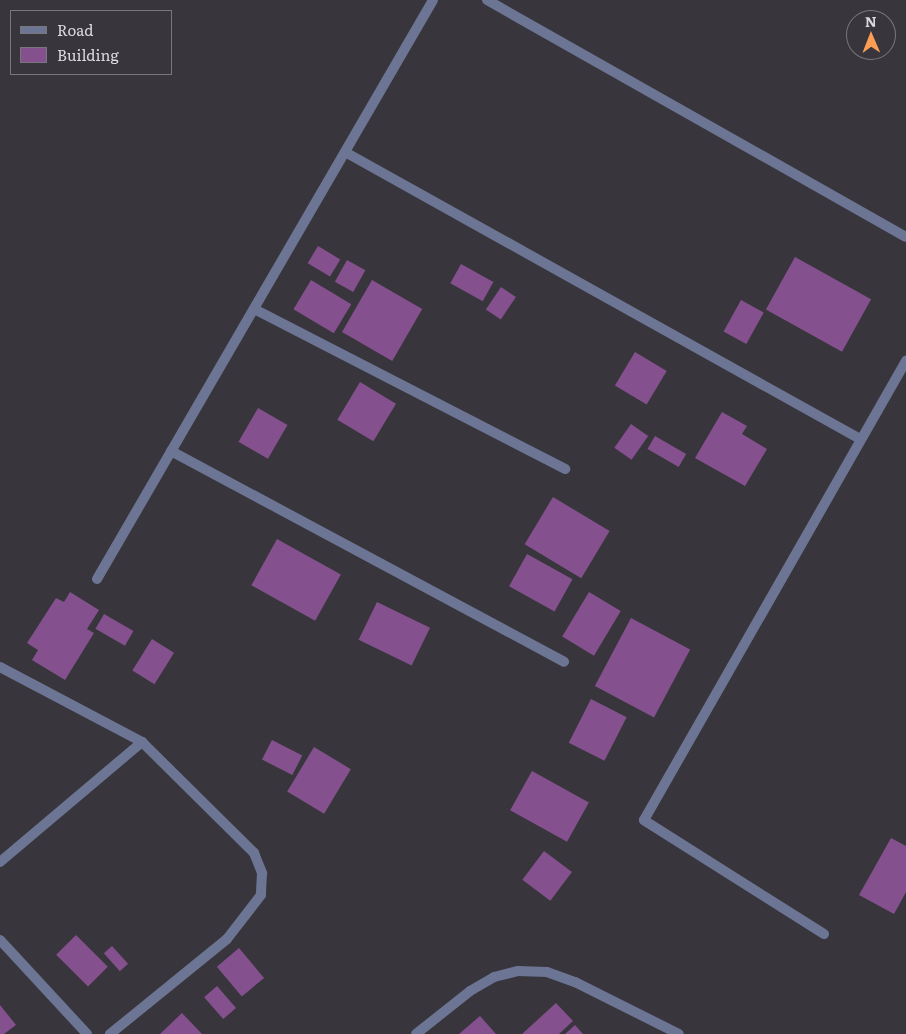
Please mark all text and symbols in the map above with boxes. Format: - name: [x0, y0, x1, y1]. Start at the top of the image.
- legend: [10, 10, 172, 75]
- north arrow: [846, 10, 896, 60]
- text: N: [865, 11, 877, 31]
- text: Road: [57, 18, 93, 41]
- text: Building: [57, 43, 119, 66]

